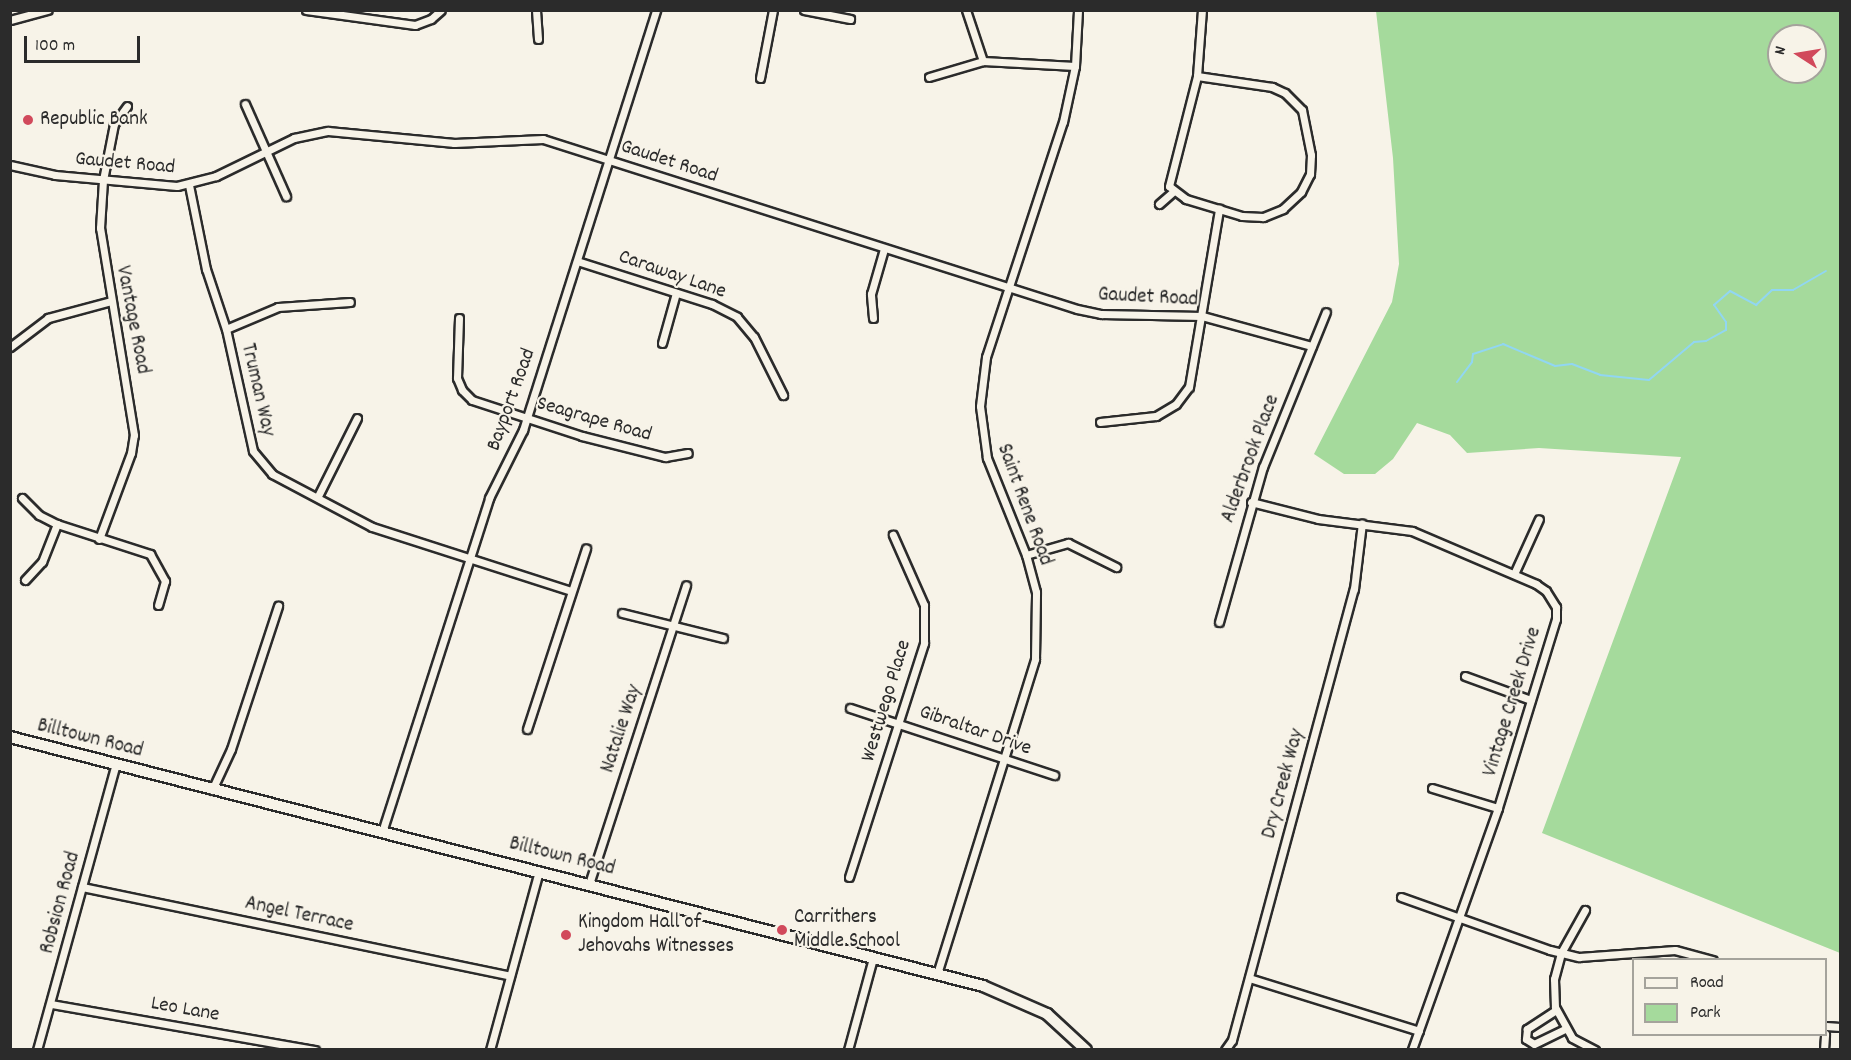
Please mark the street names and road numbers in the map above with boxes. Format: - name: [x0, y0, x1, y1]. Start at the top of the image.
- street label: Gaudet Road: [617, 135, 721, 189]
- street label: Gaudet Road: [74, 147, 176, 181]
- street label: Caraway Lane: [615, 245, 729, 305]
- street label: Vantage Road: [109, 264, 155, 376]
- street label: Gaudet Road: [1097, 283, 1199, 313]
- street label: Truman Way: [234, 341, 280, 439]
- street label: Bayport Road: [482, 345, 542, 455]
- street label: Seagrape Road: [534, 392, 654, 448]
- street label: Alderbrook Place: [1216, 392, 1286, 526]
- street label: Saint Rene Road: [990, 441, 1058, 569]
- street label: Vintage Creek Drive: [1478, 624, 1548, 780]
- street label: Westwego Place: [857, 637, 917, 765]
- street label: Natalie Way: [596, 682, 648, 776]
- street label: Gibraltar Drive: [916, 700, 1034, 762]
- street label: Billtown Road: [34, 714, 146, 764]
- street label: Dry Creek Way: [1257, 726, 1311, 842]
- street label: Billtown Road: [506, 832, 618, 882]
- street label: Robsion Road: [35, 849, 87, 957]
- street label: Angel Terrace: [243, 891, 355, 939]
- street label: Leo Lane: [149, 992, 221, 1028]

